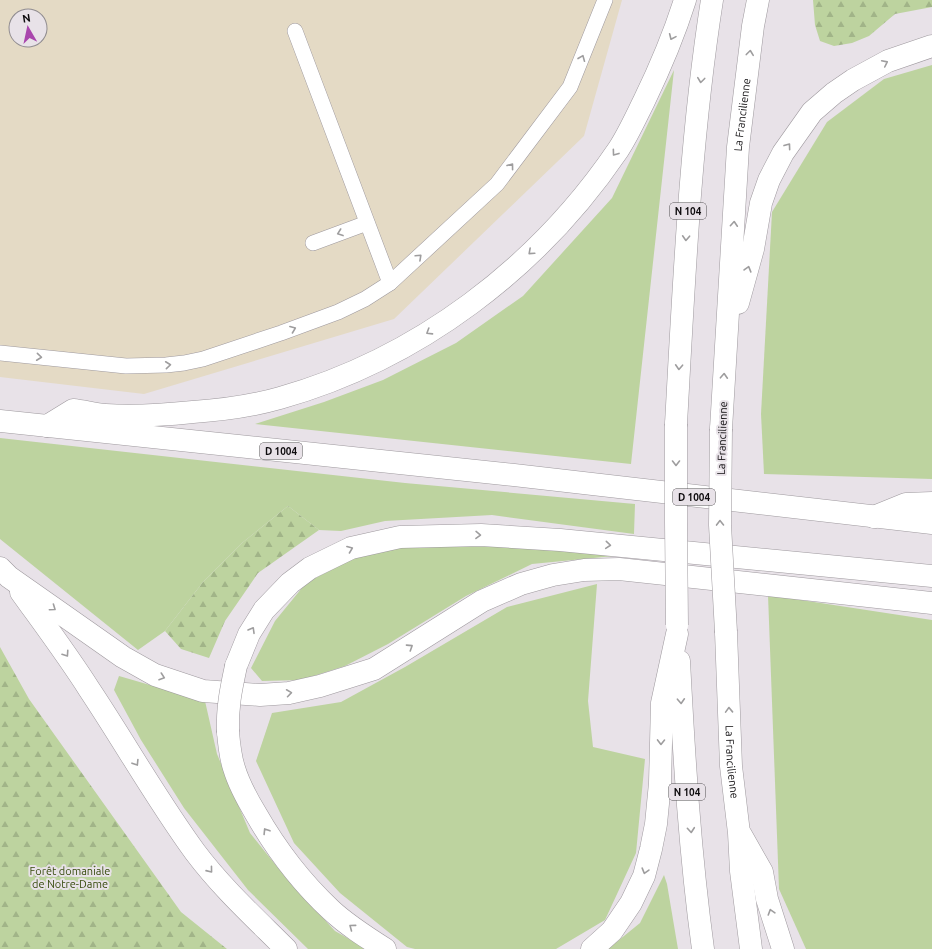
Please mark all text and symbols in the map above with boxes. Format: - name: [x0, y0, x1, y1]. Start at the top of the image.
- north arrow: [8, 8, 48, 48]
- text: N: [21, 12, 31, 25]
- one-way arrow: [669, 33, 677, 40]
- one-way arrow: [745, 50, 754, 56]
- one-way arrow: [577, 54, 585, 62]
- one-way arrow: [881, 61, 888, 68]
- one-way arrow: [697, 77, 706, 83]
- street label: La Francilienne: [732, 77, 752, 152]
- one-way arrow: [783, 143, 790, 150]
- one-way arrow: [613, 149, 620, 156]
- one-way arrow: [506, 163, 513, 170]
- road number: N 104: [670, 203, 706, 219]
- one-way arrow: [729, 221, 738, 227]
- one-way arrow: [337, 229, 344, 237]
- one-way arrow: [682, 235, 691, 241]
- one-way arrow: [529, 248, 536, 255]
- one-way arrow: [414, 254, 422, 261]
- one-way arrow: [743, 265, 751, 272]
- one-way arrow: [289, 326, 296, 334]
- one-way arrow: [426, 327, 433, 335]
- one-way arrow: [36, 352, 42, 361]
- one-way arrow: [165, 360, 171, 369]
- one-way arrow: [675, 364, 684, 370]
- one-way arrow: [720, 373, 728, 379]
- street label: La Francilienne: [715, 401, 729, 475]
- road number: D 1004: [260, 443, 302, 459]
- one-way arrow: [672, 460, 680, 466]
- road number: D 1004: [673, 489, 715, 505]
- one-way arrow: [716, 520, 725, 526]
- one-way arrow: [475, 531, 481, 539]
- one-way arrow: [605, 540, 611, 549]
- one-way arrow: [347, 546, 354, 554]
- one-way arrow: [48, 603, 55, 610]
- one-way arrow: [248, 627, 255, 634]
- one-way arrow: [406, 645, 413, 652]
- one-way arrow: [61, 649, 68, 656]
- one-way arrow: [158, 673, 165, 681]
- one-way arrow: [286, 689, 292, 698]
- one-way arrow: [677, 698, 685, 704]
- one-way arrow: [725, 707, 733, 713]
- street label: La Francilienne: [723, 725, 741, 799]
- one-way arrow: [657, 739, 665, 745]
- one-way arrow: [132, 758, 139, 765]
- road number: N 104: [669, 784, 705, 800]
- one-way arrow: [686, 827, 695, 833]
- one-way arrow: [263, 828, 271, 835]
- park label: Forêt domaniale de Notre-Dame: [30, 865, 110, 890]
- one-way arrow: [205, 865, 212, 872]
- one-way arrow: [641, 867, 650, 874]
- one-way arrow: [767, 909, 776, 916]
- one-way arrow: [350, 925, 357, 932]

